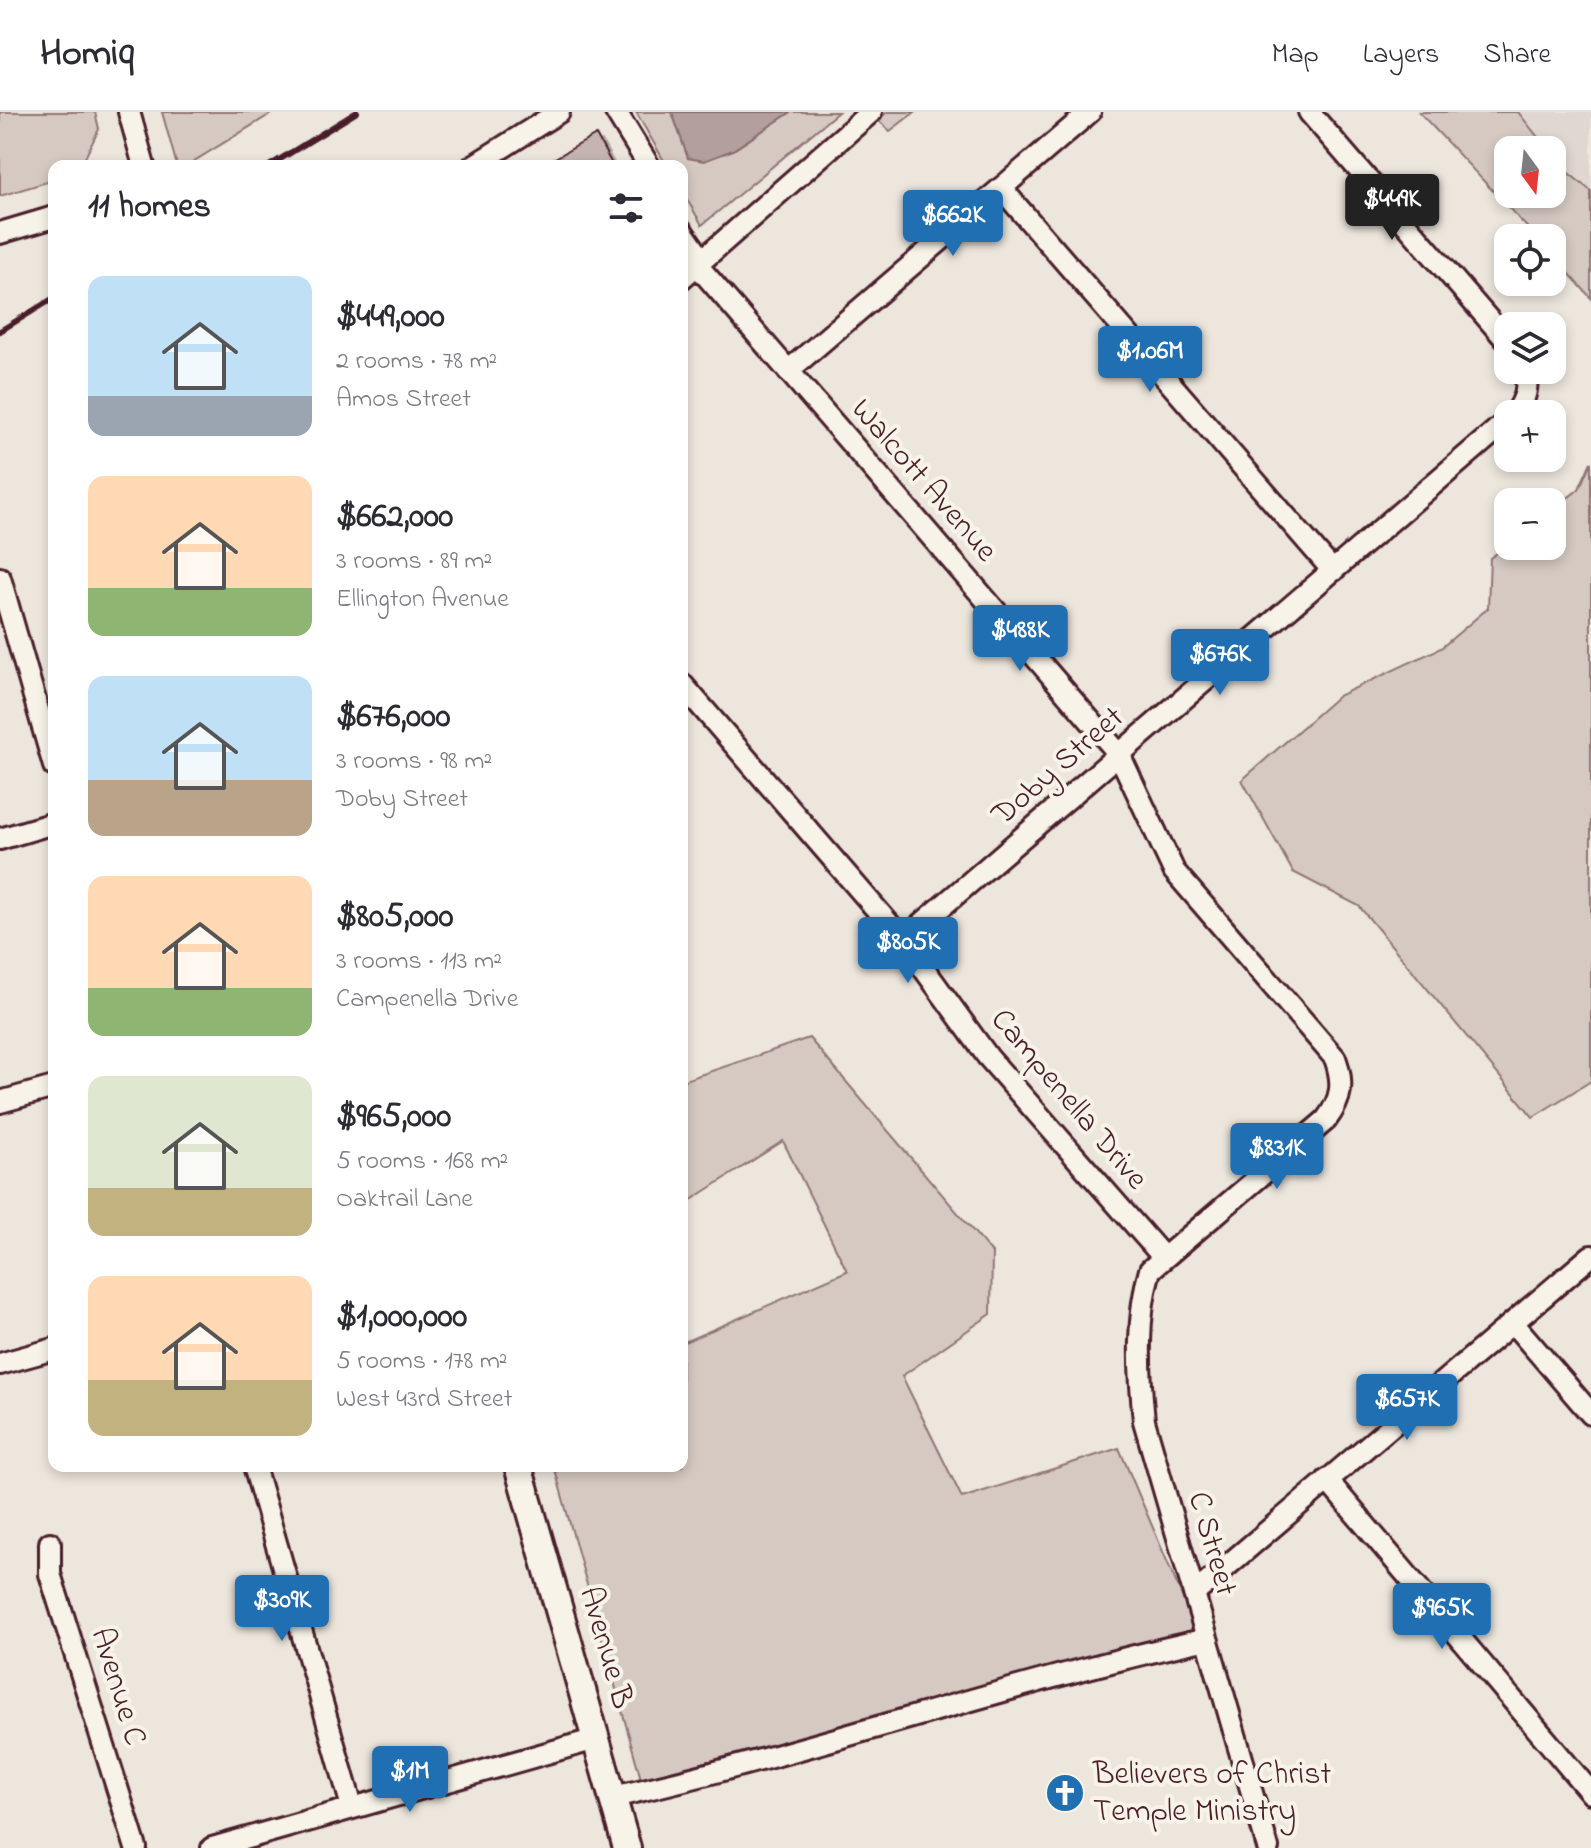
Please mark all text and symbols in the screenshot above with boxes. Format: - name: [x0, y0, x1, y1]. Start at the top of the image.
- text: Homiq: [40, 27, 134, 83]
- text: Map: [1271, 35, 1319, 76]
- text: Layers: [1363, 35, 1439, 76]
- text: Share: [1483, 35, 1551, 76]
- north arrow: [1494, 136, 1566, 208]
- map controls: [1494, 136, 1566, 560]
- pin: $449K: [1336, 174, 1448, 242]
- text: $449K: [1363, 181, 1421, 219]
- text: 11 homes: [88, 183, 211, 233]
- icon: filters: [604, 186, 648, 230]
- pin: $662K: [897, 190, 1009, 258]
- text: $662K: [921, 197, 985, 235]
- button: locate: [1494, 224, 1566, 296]
- text: $449,000: [336, 293, 445, 343]
- icon: home: [152, 308, 248, 404]
- button: layers: [1494, 312, 1566, 384]
- pin: $1.06M: [1085, 326, 1215, 394]
- text: $1.06M: [1116, 333, 1184, 371]
- text: 2 rooms · 78 m²: [336, 343, 497, 381]
- text: Amos Street: [336, 381, 471, 419]
- street label: Walcott Avenue: [839, 389, 1008, 574]
- button: +: [1494, 400, 1566, 472]
- button: −: [1494, 488, 1566, 560]
- text: $662,000: [336, 493, 453, 543]
- icon: home: [152, 508, 248, 604]
- text: 3 rooms · 89 m²: [336, 543, 492, 581]
- text: Ellington Avenue: [336, 581, 509, 619]
- pin: $488K: [964, 605, 1076, 673]
- text: $488K: [991, 612, 1049, 650]
- pin: $676K: [1164, 629, 1276, 697]
- text: $676K: [1189, 636, 1251, 674]
- text: $676,000: [336, 693, 450, 743]
- street label: Doby Street: [982, 696, 1136, 839]
- icon: home: [152, 708, 248, 804]
- text: 3 rooms · 98 m²: [336, 743, 492, 781]
- text: Doby Street: [336, 781, 468, 819]
- text: $805,000: [336, 893, 453, 943]
- icon: home: [152, 908, 248, 1004]
- pin: $805K: [852, 917, 964, 985]
- text: $805K: [876, 924, 940, 962]
- text: 3 rooms · 113 m²: [336, 943, 502, 981]
- text: Campenella Drive: [336, 981, 518, 1019]
- street label: Campenella Drive: [978, 999, 1159, 1202]
- text: $965,000: [336, 1093, 451, 1143]
- icon: home: [152, 1108, 248, 1204]
- pin: $831K: [1221, 1123, 1333, 1191]
- text: $831K: [1248, 1130, 1306, 1168]
- text: 5 rooms · 168 m²: [336, 1143, 508, 1181]
- text: Oaktrail Lane: [336, 1181, 473, 1219]
- text: $1,000,000: [336, 1293, 467, 1343]
- icon: home: [152, 1308, 248, 1404]
- text: 5 rooms · 178 m²: [336, 1343, 508, 1381]
- pin: $657K: [1351, 1374, 1463, 1442]
- text: West 43rd Street: [336, 1381, 512, 1419]
- text: $657K: [1374, 1381, 1440, 1419]
- street label: C Street: [1174, 1486, 1248, 1602]
- pin: $309K: [226, 1575, 338, 1643]
- street label: Avenue B: [565, 1581, 645, 1715]
- text: $309K: [253, 1582, 311, 1620]
- pin: $965K: [1386, 1583, 1498, 1651]
- text: $965K: [1411, 1590, 1473, 1628]
- street label: Avenue C: [77, 1622, 157, 1752]
- pin: $1M: [371, 1746, 449, 1814]
- place label: Believers of Christ Temple Ministry: [1092, 1752, 1331, 1836]
- text: $1M: [390, 1753, 430, 1791]
- church icon: Believers of Christ Temple Ministry: [1044, 1772, 1086, 1814]

